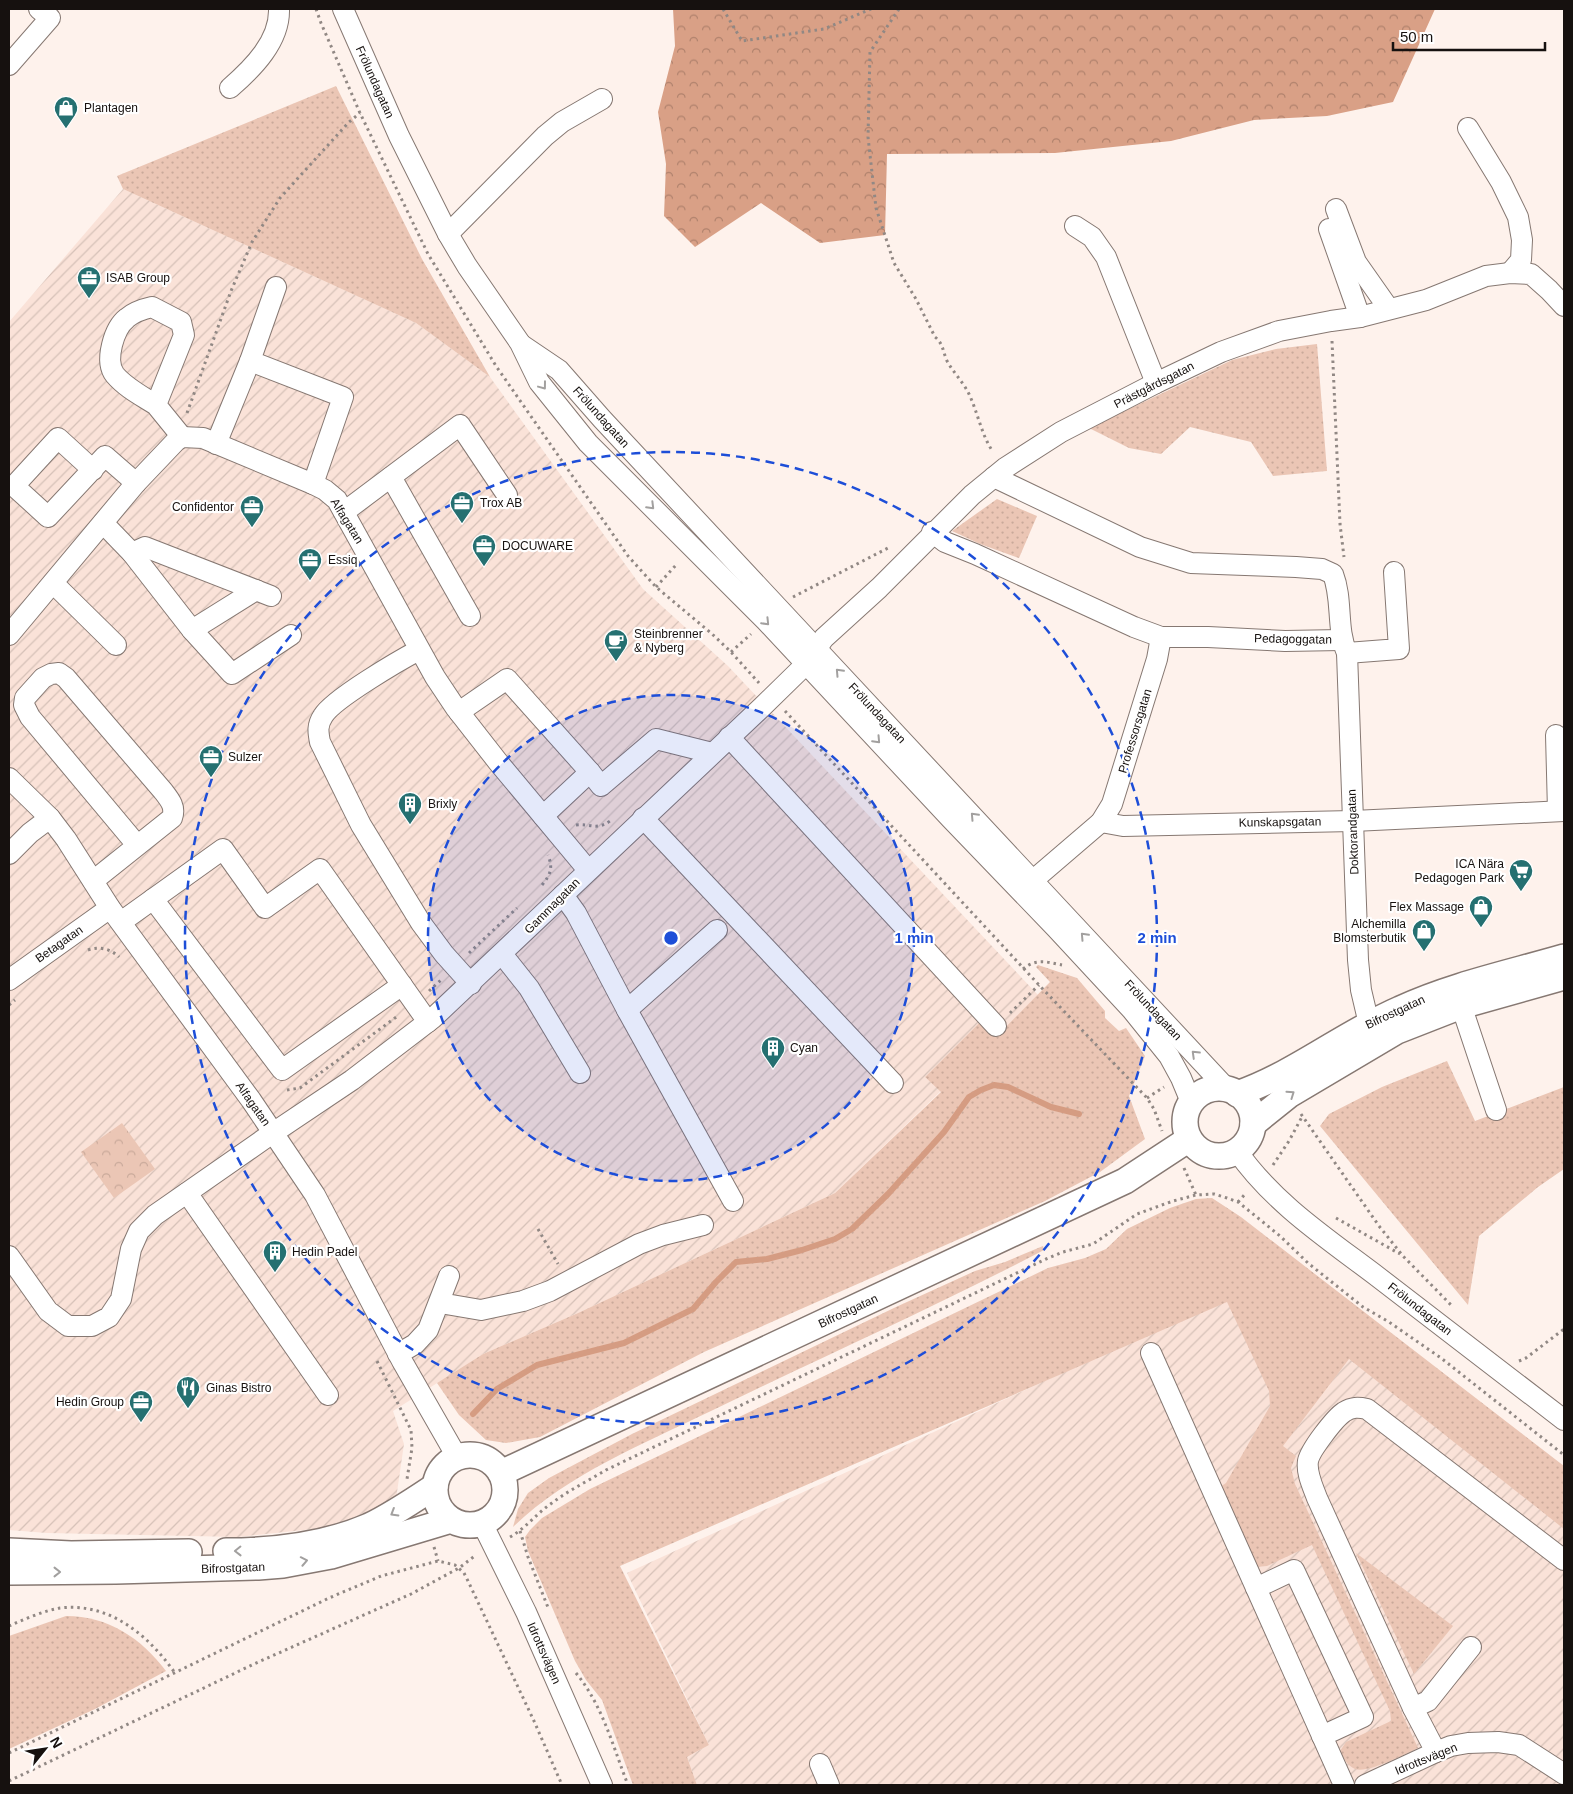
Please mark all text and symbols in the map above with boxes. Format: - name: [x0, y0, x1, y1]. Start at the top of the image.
- scale bar: [1393, 20, 1546, 52]
- text: 50 m: [1400, 28, 1433, 45]
- street label: Frölundagatan: [353, 44, 397, 120]
- shop icon: Plantagen: [53, 95, 79, 129]
- place label: Plantagen: [84, 101, 138, 115]
- office icon: ISAB Group: [76, 265, 102, 299]
- place label: ISAB Group: [106, 271, 170, 285]
- street label: Prästgårdsgatan: [1112, 359, 1196, 411]
- one-way arrow: [537, 380, 545, 389]
- street label: Frölundagatan: [570, 384, 632, 450]
- office icon: Trox AB: [449, 490, 475, 524]
- office icon: Confidentor: [239, 494, 265, 528]
- street label: Alfagatan: [328, 496, 366, 546]
- place label: Trox AB: [480, 496, 522, 510]
- place label: Confidentor: [172, 500, 234, 514]
- one-way arrow: [646, 501, 655, 510]
- office icon: DOCUWARE: [471, 533, 497, 567]
- place label: DOCUWARE: [502, 539, 573, 553]
- office icon: Essiq: [297, 547, 323, 581]
- place label: Essiq: [328, 553, 357, 567]
- one-way arrow: [760, 616, 769, 625]
- place label: Steinbrenner & Nyberg: [634, 627, 703, 655]
- cafe icon: Steinbrenner & Nyberg: [603, 628, 629, 662]
- street label: Pedagoggatan: [1254, 631, 1332, 647]
- one-way arrow: [836, 669, 845, 678]
- street label: Frölundagatan: [845, 680, 909, 746]
- street label: Professorsgatan: [1116, 687, 1154, 775]
- one-way arrow: [871, 735, 880, 744]
- office icon: Sulzer: [198, 744, 224, 778]
- place label: Sulzer: [228, 750, 262, 764]
- street label: Doktorandgatan: [1345, 789, 1361, 875]
- building icon: Brixly: [397, 791, 423, 825]
- place label: Brixly: [428, 797, 457, 811]
- one-way arrow: [971, 813, 980, 822]
- street label: Kunskapsgatan: [1239, 814, 1321, 830]
- place label: ICA Nära Pedagogen Park: [1415, 857, 1505, 885]
- supermarket icon: ICA Nära Pedagogen Park: [1508, 858, 1534, 892]
- street label: Gammagatan: [521, 875, 583, 937]
- shop icon: Flex Massage: [1468, 894, 1494, 928]
- place label: Flex Massage: [1389, 900, 1464, 914]
- place label: Alchemilla Blomsterbutik: [1333, 917, 1407, 945]
- shop icon: Alchemilla Blomsterbutik: [1411, 918, 1437, 952]
- street label: Betagatan: [33, 923, 85, 965]
- centre of rings: [662, 929, 680, 947]
- text: 1 min: [894, 929, 934, 946]
- text: 2 min: [1137, 929, 1177, 946]
- one-way arrow: [1081, 932, 1090, 941]
- street label: Frölundagatan: [1121, 977, 1185, 1043]
- street label: Bifrostgatan: [1363, 992, 1427, 1032]
- building icon: Cyan: [760, 1035, 786, 1069]
- place label: Cyan: [790, 1041, 818, 1055]
- one-way arrow: [1192, 1051, 1201, 1060]
- street label: Alfagatan: [233, 1079, 273, 1129]
- one-way arrow: [1285, 1091, 1295, 1100]
- building icon: Hedin Padel: [262, 1239, 288, 1273]
- place label: Hedin Padel: [292, 1245, 357, 1259]
- street label: Frölundagatan: [1385, 1280, 1455, 1338]
- street label: Bifrostgatan: [816, 1291, 880, 1331]
- restaurant icon: Ginas Bistro: [175, 1375, 201, 1409]
- place label: Ginas Bistro: [206, 1381, 272, 1395]
- office icon: Hedin Group: [128, 1389, 154, 1423]
- place label: Hedin Group: [56, 1395, 124, 1409]
- one-way arrow: [390, 1506, 399, 1516]
- one-way arrow: [233, 1546, 241, 1556]
- one-way arrow: [299, 1556, 308, 1567]
- street label: Bifrostgatan: [201, 1560, 265, 1576]
- one-way arrow: [54, 1567, 62, 1577]
- street label: Idrottsvägen: [524, 1620, 564, 1686]
- north arrow: [20, 1724, 70, 1774]
- text: N: [47, 1734, 66, 1751]
- street label: Idrottsvägen: [1393, 1740, 1459, 1778]

